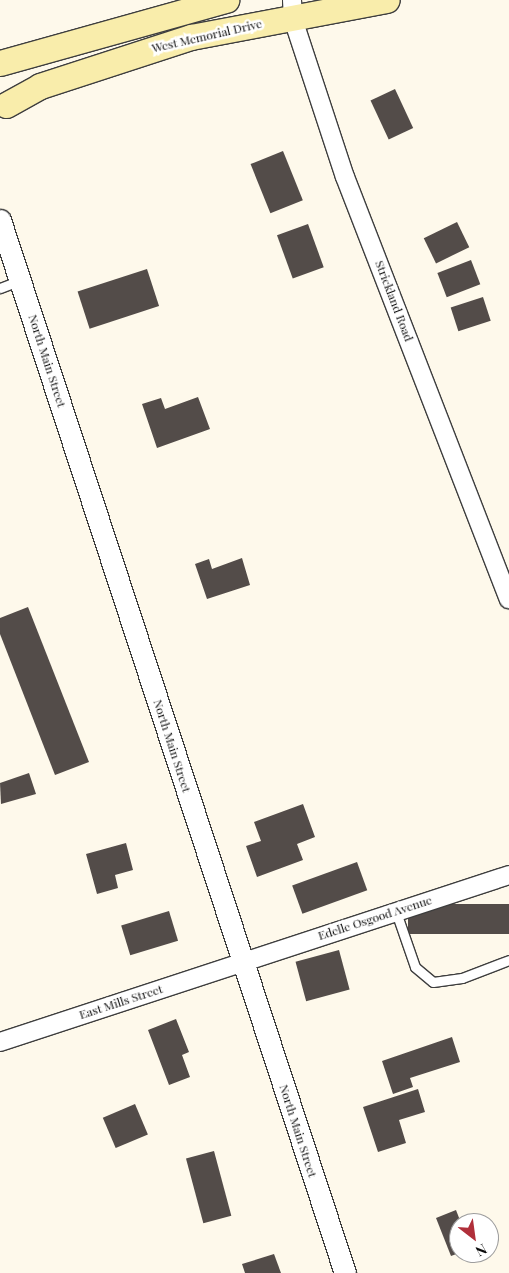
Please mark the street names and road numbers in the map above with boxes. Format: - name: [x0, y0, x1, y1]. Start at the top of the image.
- street label: West Memorial Drive: [150, 16, 264, 56]
- street label: Strickland Road: [372, 259, 416, 343]
- street label: North Main Street: [25, 313, 69, 409]
- street label: North Main Street: [150, 698, 194, 794]
- street label: Edelle Osgood Avenue: [316, 893, 434, 943]
- street label: East Mills Street: [77, 982, 165, 1022]
- street label: North Main Street: [276, 1083, 320, 1179]

